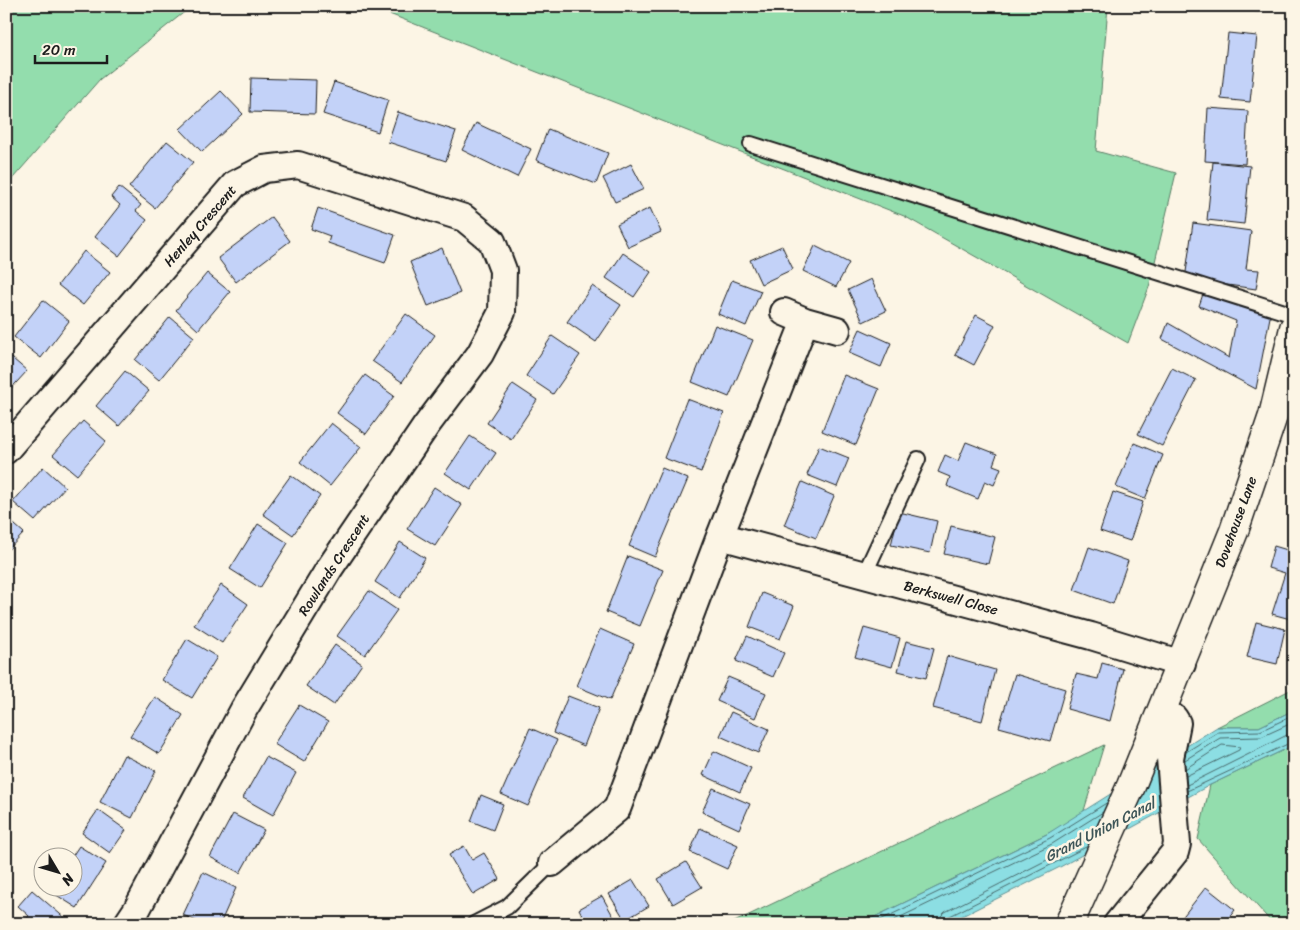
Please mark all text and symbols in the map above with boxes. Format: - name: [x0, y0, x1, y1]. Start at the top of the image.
- scale bar: [35, 32, 108, 64]
- text: 20 m: [42, 37, 76, 63]
- street label: Henley Crescent: [157, 179, 243, 273]
- street label: Dovehouse Lane: [1208, 473, 1264, 571]
- street label: Rowlands Crescent: [292, 509, 376, 621]
- street label: Berkswell Close: [901, 573, 1001, 623]
- water label: Grand Union Canal: [1040, 789, 1163, 869]
- north arrow: [32, 848, 82, 898]
- text: N: [55, 867, 81, 891]

